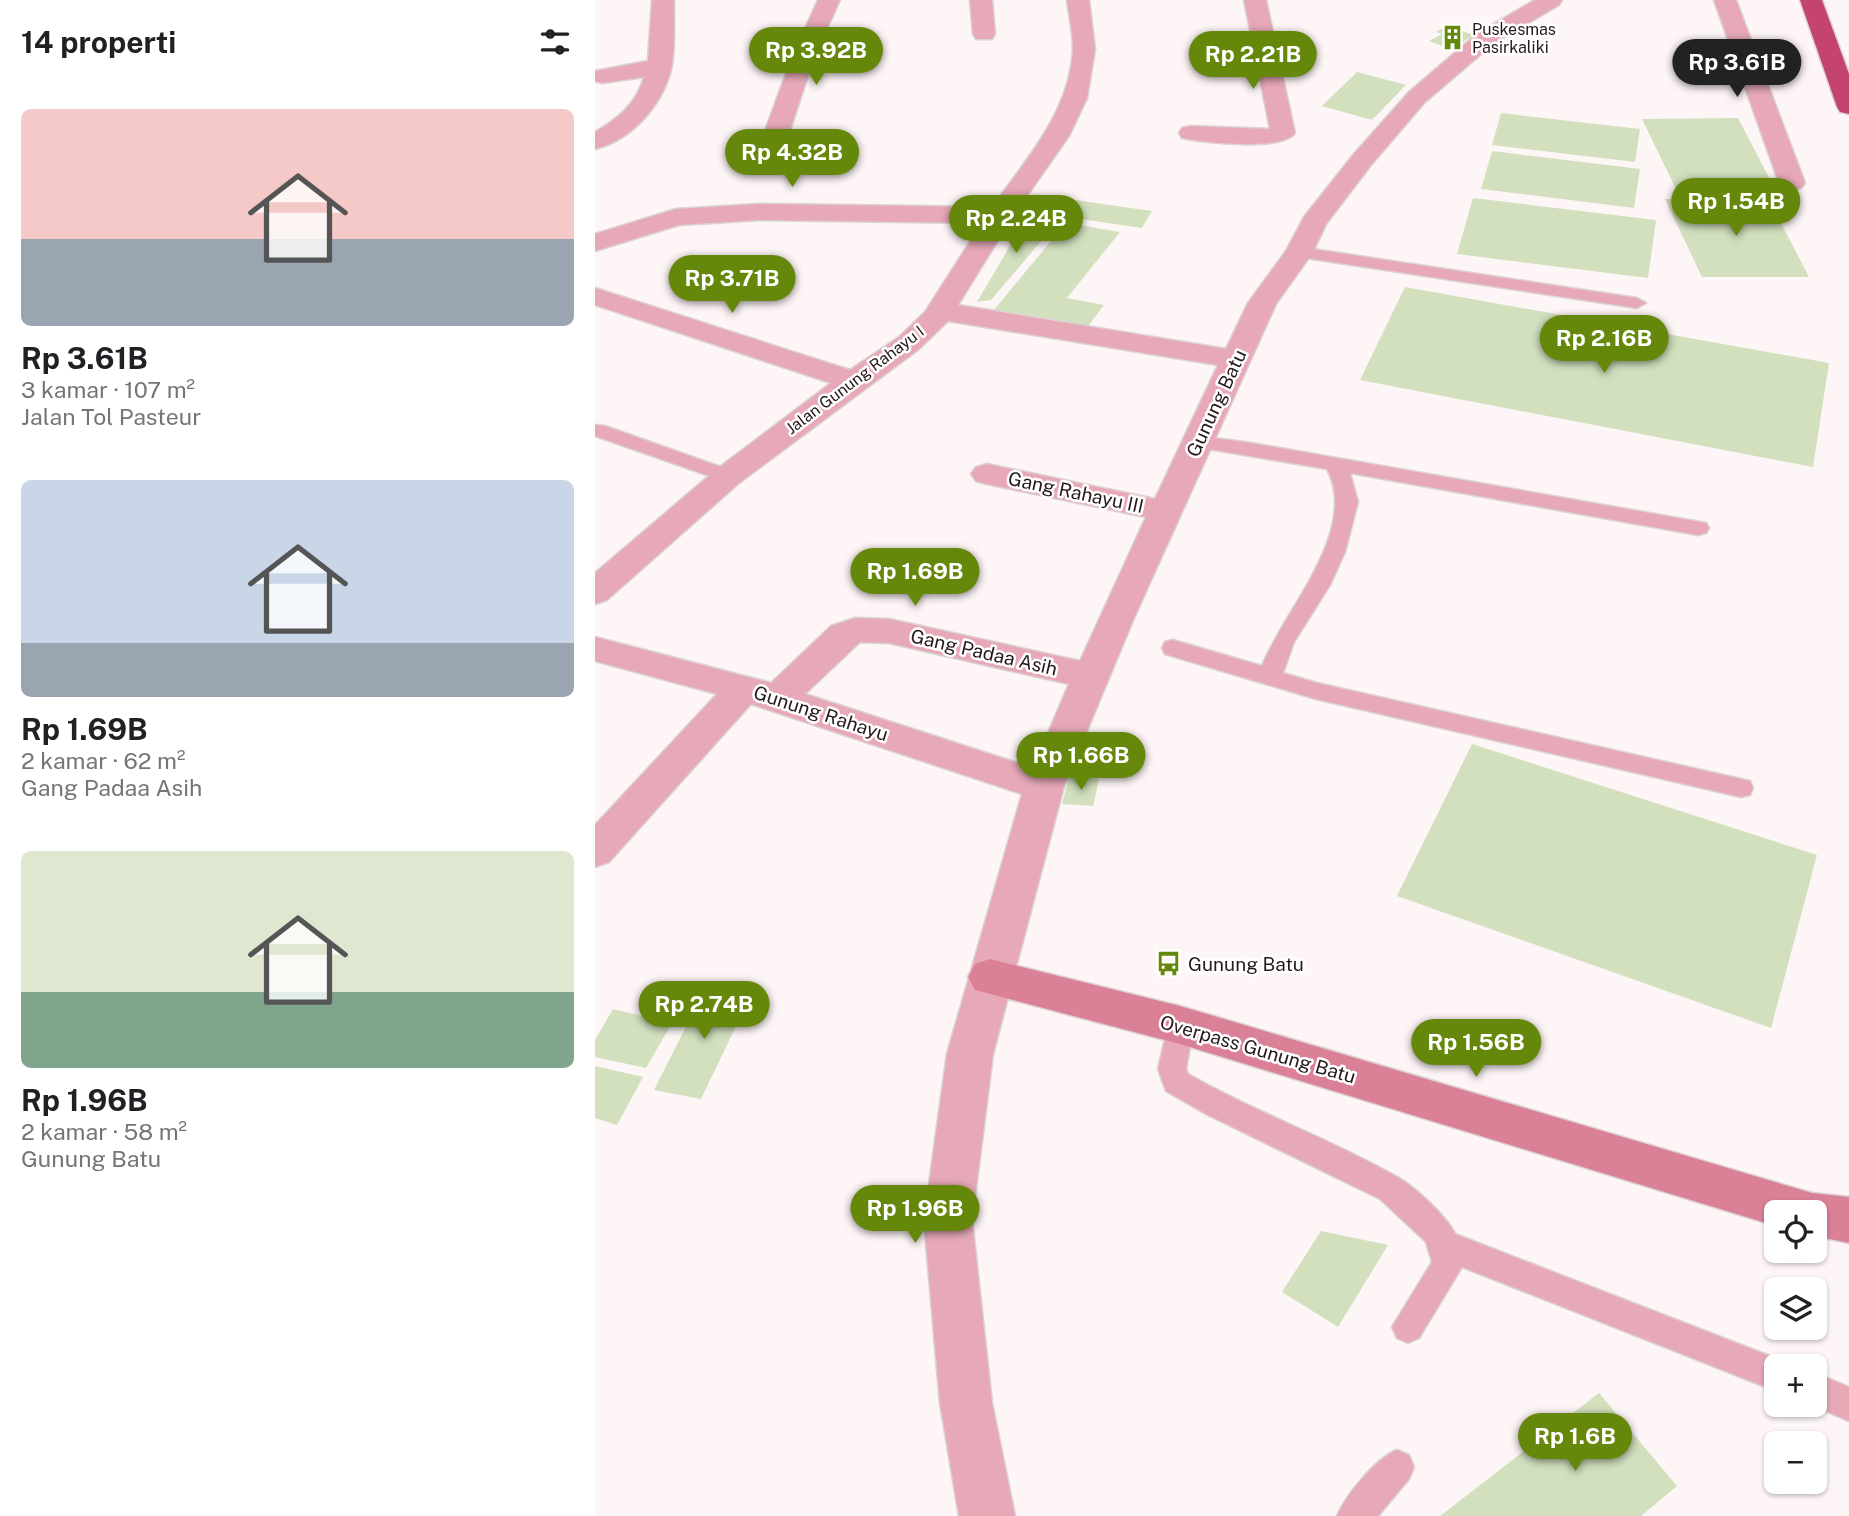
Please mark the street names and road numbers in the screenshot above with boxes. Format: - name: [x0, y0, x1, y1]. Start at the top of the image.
- street label: Jalan Gunung Rahayu I: [782, 322, 928, 438]
- street label: Gunung Batu: [1182, 346, 1250, 460]
- street label: Gang Rahayu III: [1006, 467, 1146, 517]
- street label: Gang Padaa Asih: [909, 624, 1059, 680]
- street label: Gunung Rahayu: [751, 681, 891, 745]
- street label: Overpass Gunung Batu: [1158, 1010, 1358, 1088]

